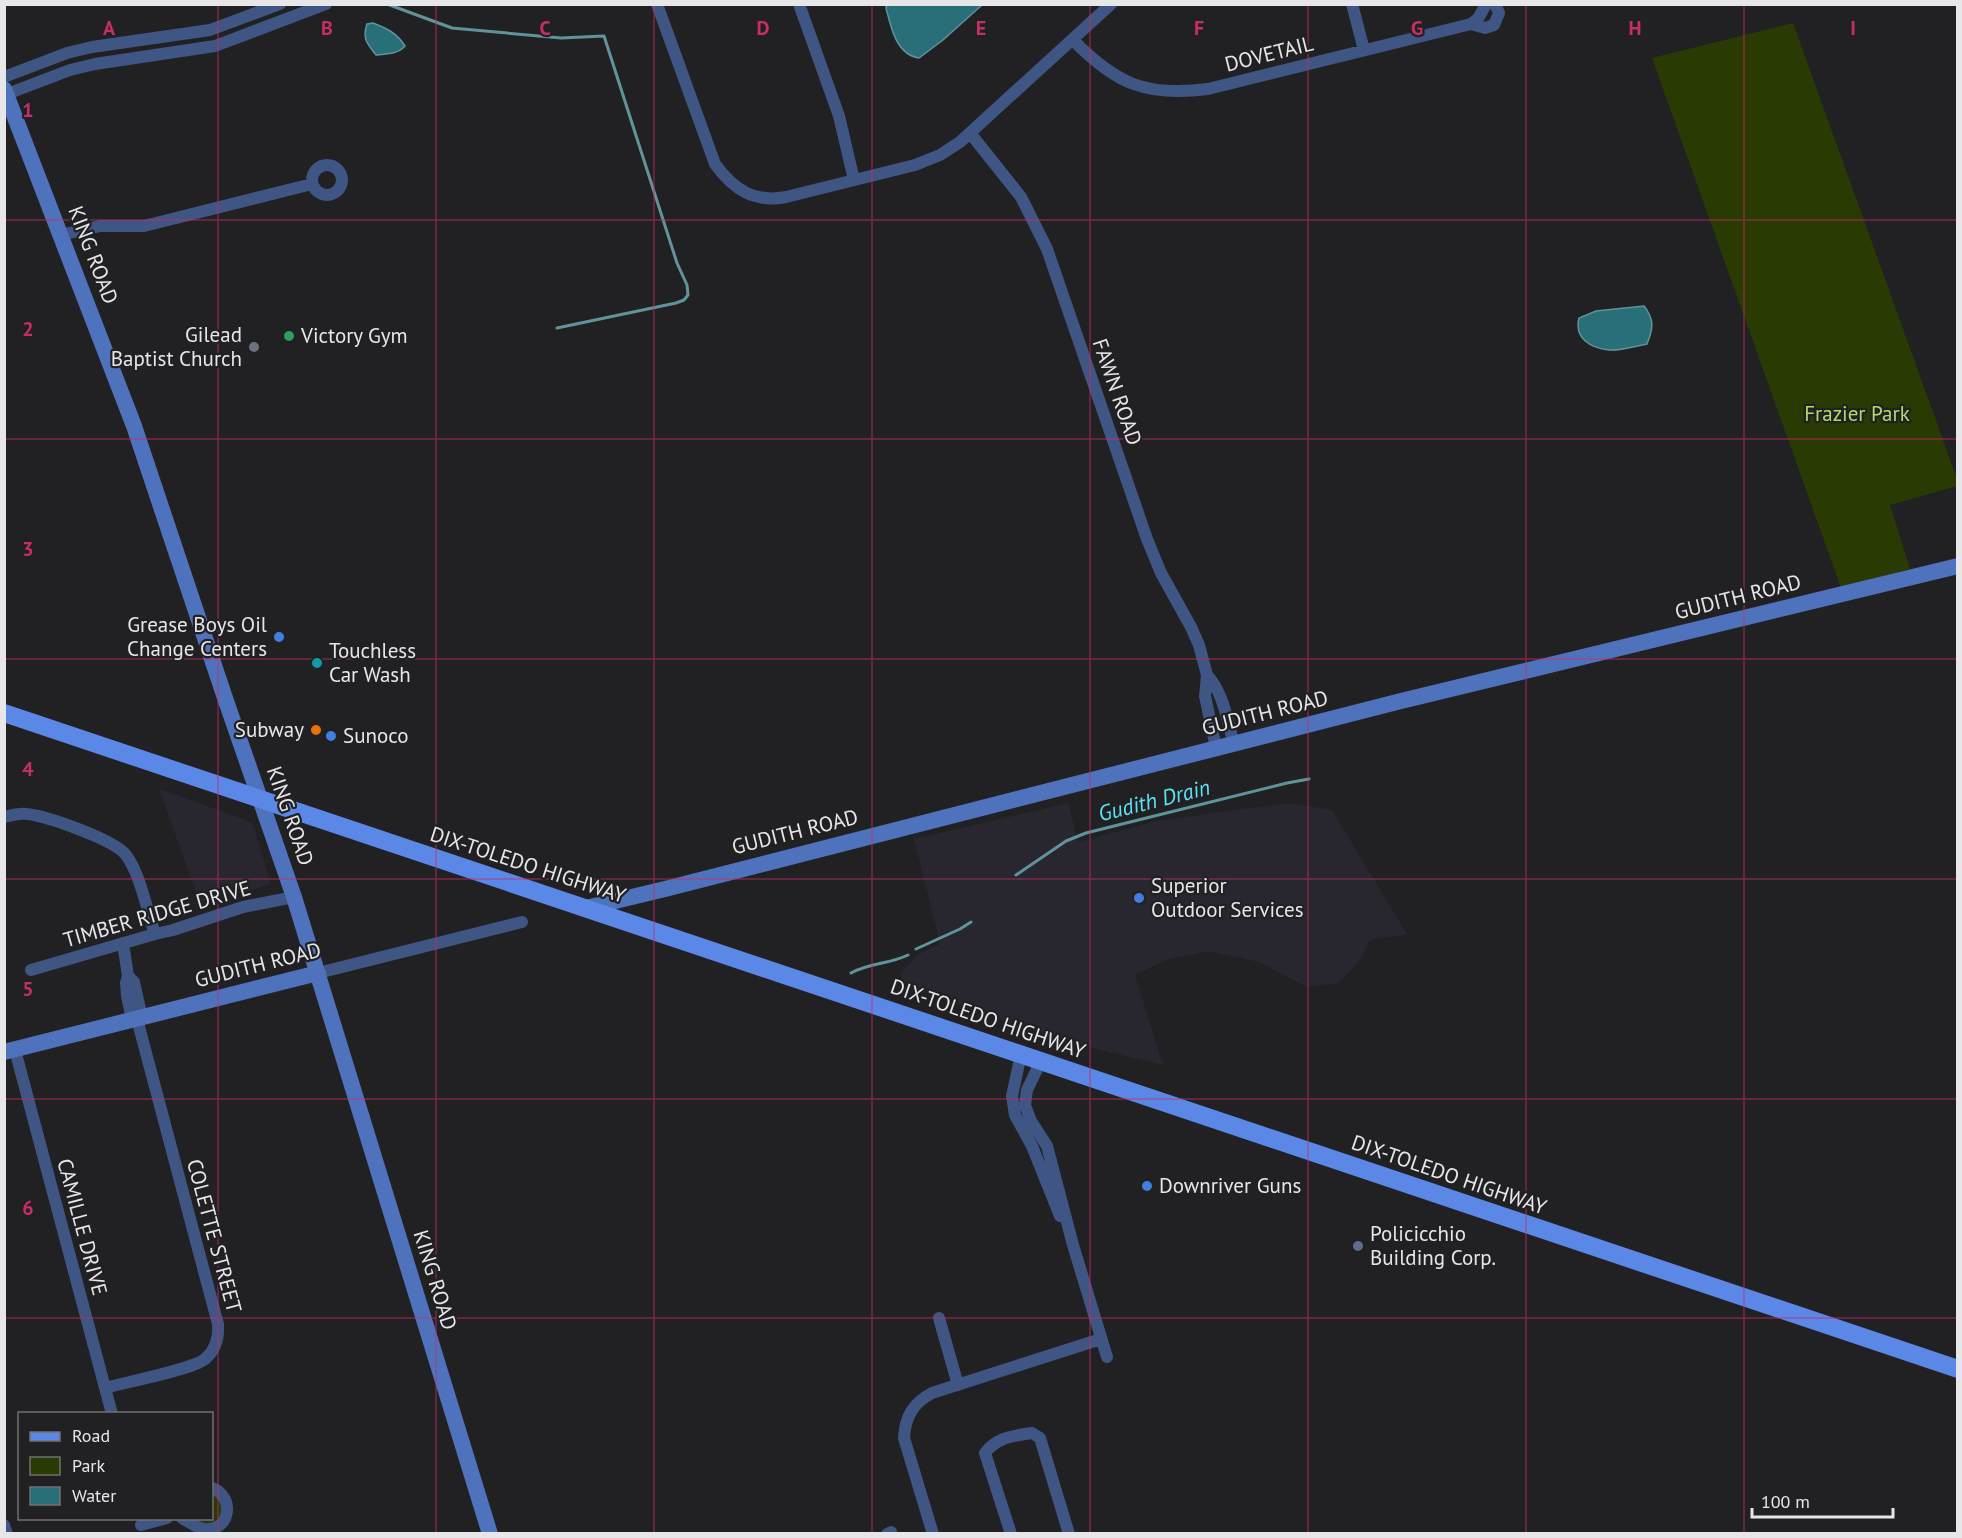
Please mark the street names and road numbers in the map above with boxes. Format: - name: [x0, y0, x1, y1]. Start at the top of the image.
- street label: DOVETAIL: [1222, 29, 1316, 78]
- street label: KING ROAD: [62, 202, 125, 308]
- street label: FAWN ROAD: [1087, 335, 1148, 449]
- street label: GUDITH ROAD: [1672, 568, 1804, 625]
- street label: GUDITH ROAD: [1199, 684, 1331, 741]
- street label: KING ROAD: [261, 763, 320, 869]
- street label: GUDITH ROAD: [729, 803, 861, 860]
- street label: DIX-TOLEDO HIGHWAY: [427, 820, 630, 909]
- street label: TIMBER RIDGE DRIVE: [60, 874, 254, 953]
- street label: GUDITH ROAD: [192, 936, 324, 993]
- street label: DIX-TOLEDO HIGHWAY: [887, 972, 1089, 1065]
- street label: DIX-TOLEDO HIGHWAY: [1348, 1128, 1550, 1221]
- street label: CAMILLE DRIVE: [51, 1156, 114, 1298]
- street label: COLETTE STREET: [181, 1156, 248, 1316]
- street label: KING ROAD: [408, 1227, 463, 1333]

